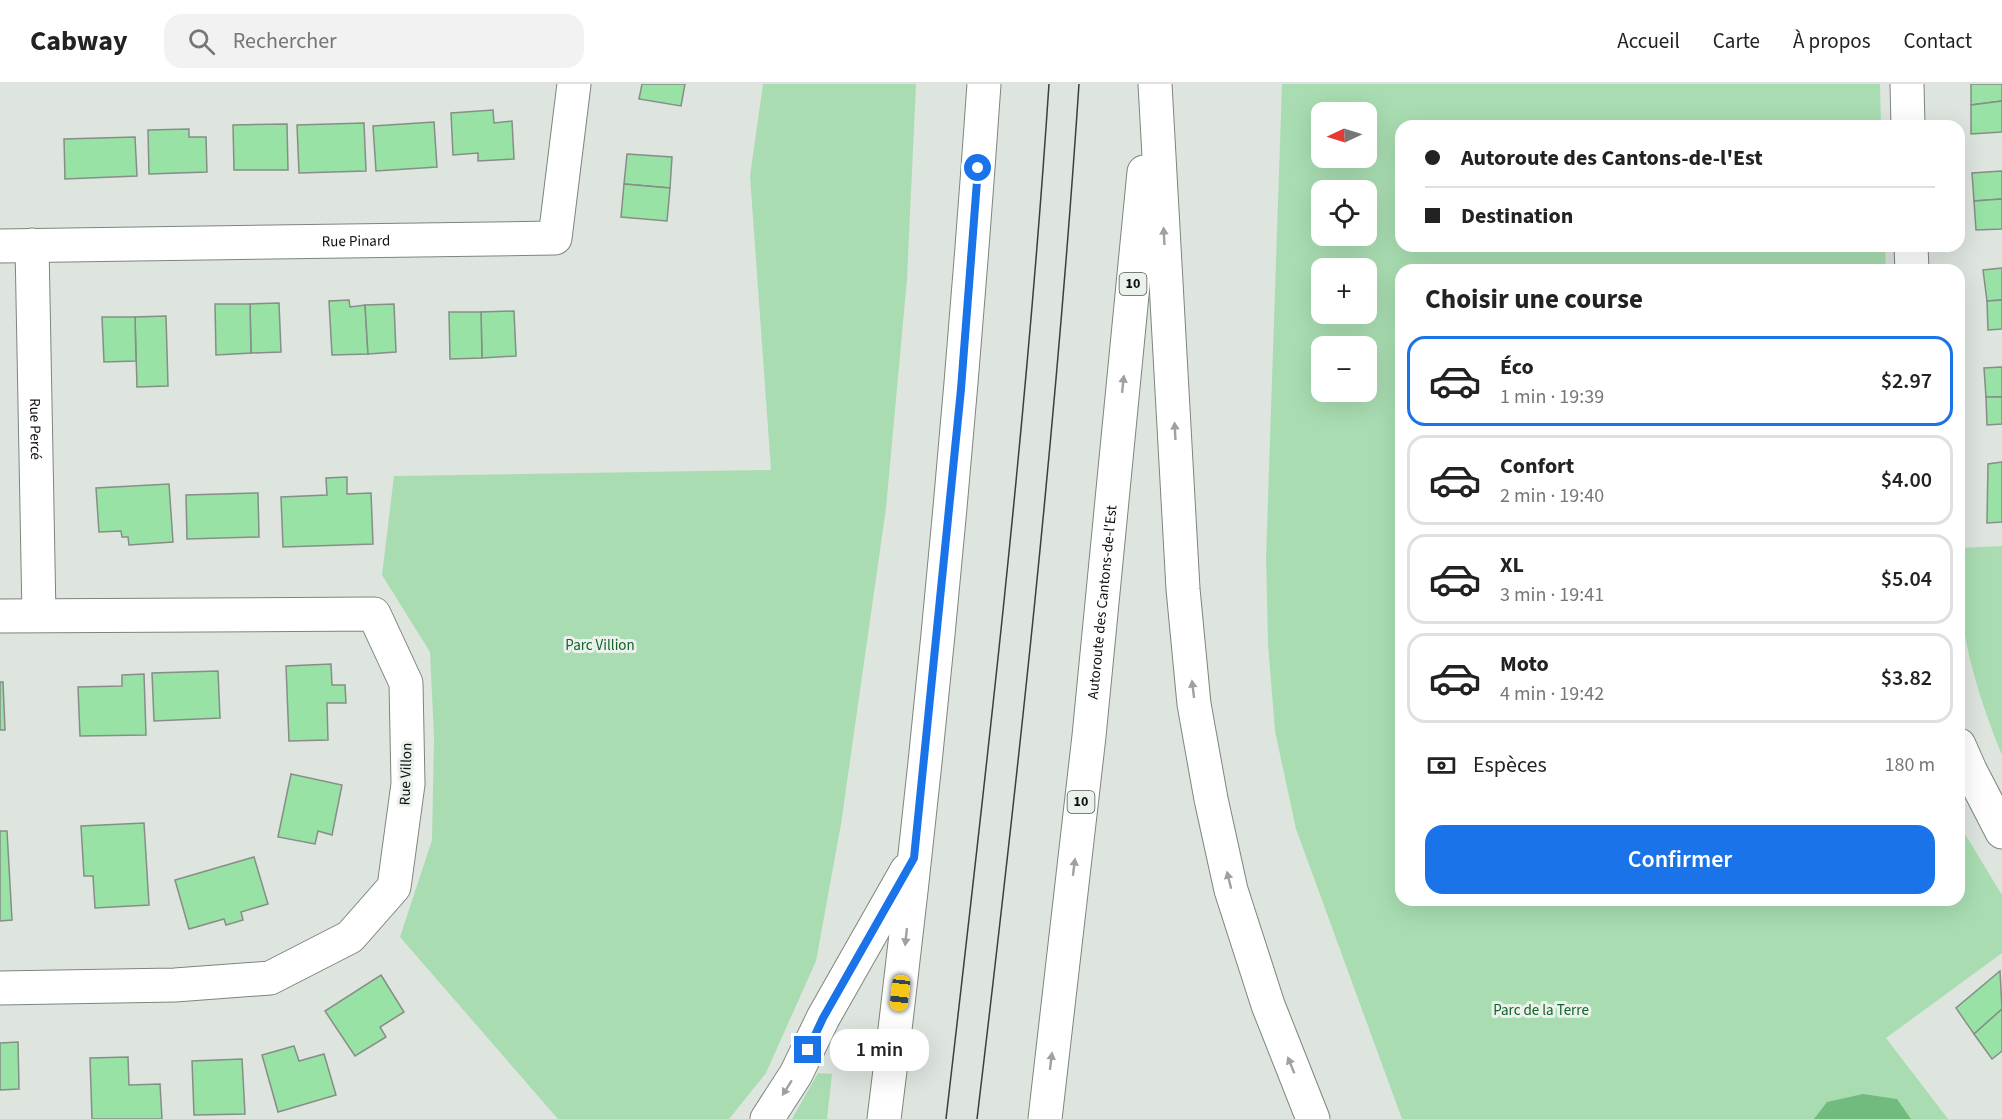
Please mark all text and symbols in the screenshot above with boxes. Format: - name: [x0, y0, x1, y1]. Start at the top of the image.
- search box: [164, 14, 584, 68]
- text: Cabway: [30, 21, 128, 61]
- icon: search: [185, 25, 218, 58]
- text: Rechercher: [233, 25, 337, 57]
- text: Accueil: [1617, 26, 1680, 56]
- text: Carte: [1713, 26, 1760, 56]
- text: À propos: [1793, 26, 1870, 56]
- text: Contact: [1903, 26, 1972, 56]
- north arrow: [1311, 102, 1377, 168]
- map controls: [1311, 102, 1377, 402]
- text: Autoroute des Cantons-de-l'Est: [1461, 142, 1763, 174]
- route start: [964, 154, 991, 181]
- button: locate: [1311, 180, 1377, 246]
- text: Destination: [1461, 200, 1573, 232]
- one-way arrow: [1159, 227, 1168, 246]
- street label: Rue Pinard: [322, 230, 390, 252]
- button: +: [1311, 258, 1377, 324]
- road number: 10: [1120, 273, 1146, 295]
- text: Choisir une course: [1425, 280, 1643, 319]
- button: −: [1311, 336, 1377, 402]
- text: Éco: [1500, 351, 1534, 383]
- icon: car: [1428, 354, 1482, 408]
- text: $2.97: [1881, 365, 1932, 397]
- one-way arrow: [1118, 374, 1128, 393]
- text: 1 min · 19:39: [1500, 383, 1604, 411]
- street label: Rue Percé: [24, 398, 47, 460]
- one-way arrow: [1170, 421, 1179, 440]
- text: Confort: [1500, 450, 1574, 482]
- icon: car: [1428, 453, 1482, 507]
- text: $4.00: [1881, 464, 1932, 496]
- text: 2 min · 19:40: [1500, 482, 1604, 510]
- street label: Autoroute des Cantons-de-l'Est: [1082, 504, 1122, 700]
- text: XL: [1500, 549, 1524, 581]
- icon: car: [1428, 552, 1482, 606]
- text: $5.04: [1881, 563, 1932, 595]
- text: 3 min · 19:41: [1500, 581, 1604, 609]
- park label: Parc Villion: [565, 635, 635, 656]
- text: Moto: [1500, 648, 1549, 680]
- icon: car: [1428, 651, 1482, 705]
- text: $3.82: [1881, 662, 1932, 694]
- one-way arrow: [1188, 679, 1197, 698]
- text: 4 min · 19:42: [1500, 680, 1604, 708]
- street label: Rue Villon: [394, 742, 418, 806]
- icon: cash: [1425, 749, 1458, 782]
- text: Espèces: [1473, 749, 1547, 781]
- text: 180 m: [1885, 751, 1935, 779]
- road number: 10: [1068, 791, 1094, 813]
- button: Confirmer: [1425, 825, 1935, 894]
- one-way arrow: [1069, 858, 1078, 877]
- one-way arrow: [1223, 871, 1233, 889]
- one-way arrow: [901, 927, 911, 946]
- car: [889, 974, 911, 1012]
- park label: Parc de la Terre: [1493, 1000, 1589, 1021]
- callout: 1 min: [829, 1029, 928, 1071]
- route end: [794, 1036, 821, 1063]
- text: 1 min: [856, 1036, 903, 1064]
- one-way arrow: [1046, 1051, 1056, 1070]
- one-way arrow: [1286, 1056, 1295, 1074]
- one-way arrow: [782, 1080, 793, 1096]

